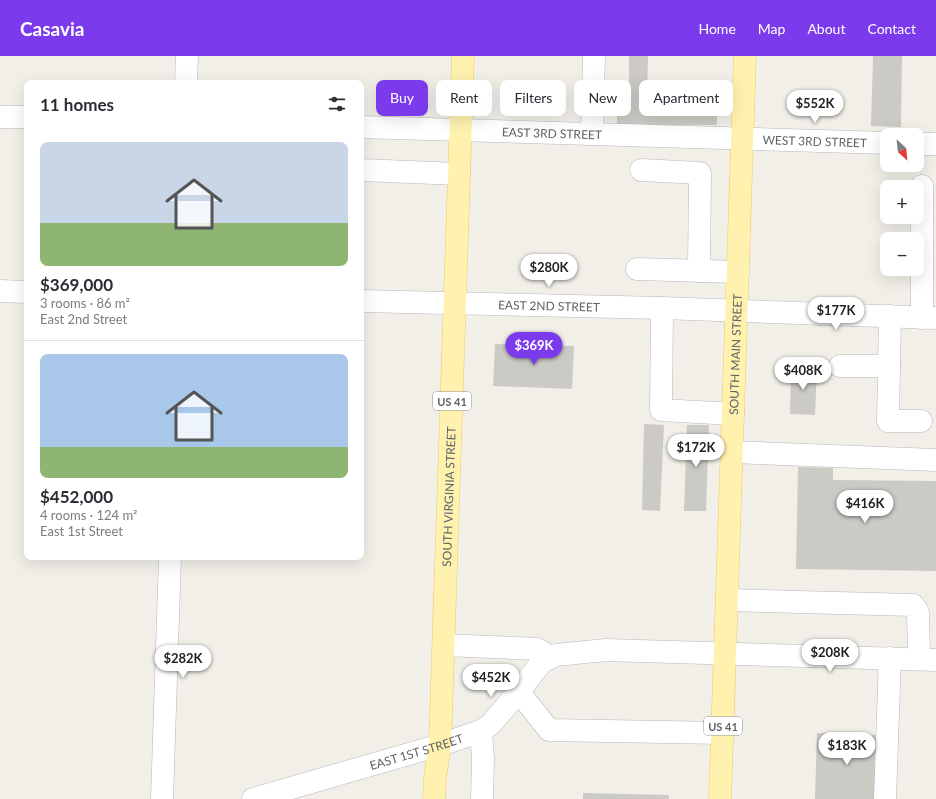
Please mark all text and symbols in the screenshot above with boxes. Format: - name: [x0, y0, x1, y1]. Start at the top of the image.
- text: Casavia: [20, 17, 84, 40]
- text: Home: [698, 20, 736, 37]
- text: Map: [758, 20, 785, 37]
- text: About: [807, 20, 845, 37]
- text: Contact: [867, 20, 916, 37]
- chip: Buy: [376, 80, 428, 116]
- chip: Rent: [436, 80, 492, 116]
- chip: Filters: [500, 80, 566, 116]
- chip: New: [574, 80, 631, 116]
- chip: Apartment: [639, 80, 733, 116]
- pin: $552K: [787, 90, 843, 124]
- icon: filters: [326, 93, 348, 115]
- text: 11 homes: [40, 94, 114, 115]
- text: $552K: [795, 95, 835, 111]
- street label: EAST 3RD STREET: [502, 124, 602, 142]
- north arrow: [880, 128, 924, 172]
- map controls: [880, 128, 924, 276]
- street label: WEST 3RD STREET: [762, 132, 867, 150]
- icon: home: [158, 168, 230, 240]
- button: +: [880, 180, 924, 224]
- button: −: [880, 232, 924, 276]
- pin: $280K: [521, 254, 577, 288]
- text: $280K: [529, 259, 569, 275]
- text: $369,000: [40, 274, 113, 295]
- street label: SOUTH MAIN STREET: [725, 293, 745, 415]
- text: 3 rooms · 86 m²: [40, 295, 130, 311]
- street label: EAST 2ND STREET: [498, 297, 600, 314]
- pin: $177K: [808, 297, 864, 331]
- text: $177K: [816, 302, 856, 318]
- text: East 2nd Street: [40, 311, 127, 327]
- pin: $369K: [506, 332, 562, 366]
- text: $369K: [514, 337, 554, 353]
- pin: $408K: [775, 357, 831, 391]
- text: $408K: [783, 362, 823, 378]
- icon: home: [158, 380, 230, 452]
- road number: US 41: [433, 392, 471, 410]
- street label: SOUTH VIRGINIA STREET: [438, 426, 458, 567]
- pin: $172K: [668, 434, 724, 468]
- text: $172K: [676, 439, 716, 455]
- text: $452,000: [40, 486, 113, 507]
- pin: $416K: [837, 490, 893, 524]
- text: $416K: [845, 495, 885, 511]
- text: 4 rooms · 124 m²: [40, 507, 137, 523]
- text: East 1st Street: [40, 523, 123, 539]
- pin: $208K: [802, 639, 858, 673]
- text: $208K: [810, 644, 850, 660]
- pin: $282K: [155, 645, 211, 679]
- text: $282K: [163, 650, 203, 666]
- pin: $452K: [463, 664, 519, 698]
- text: $452K: [471, 669, 511, 685]
- road number: US 41: [704, 717, 742, 735]
- street label: EAST 1ST STREET: [368, 730, 465, 772]
- pin: $183K: [819, 732, 875, 766]
- text: $183K: [827, 737, 867, 753]

